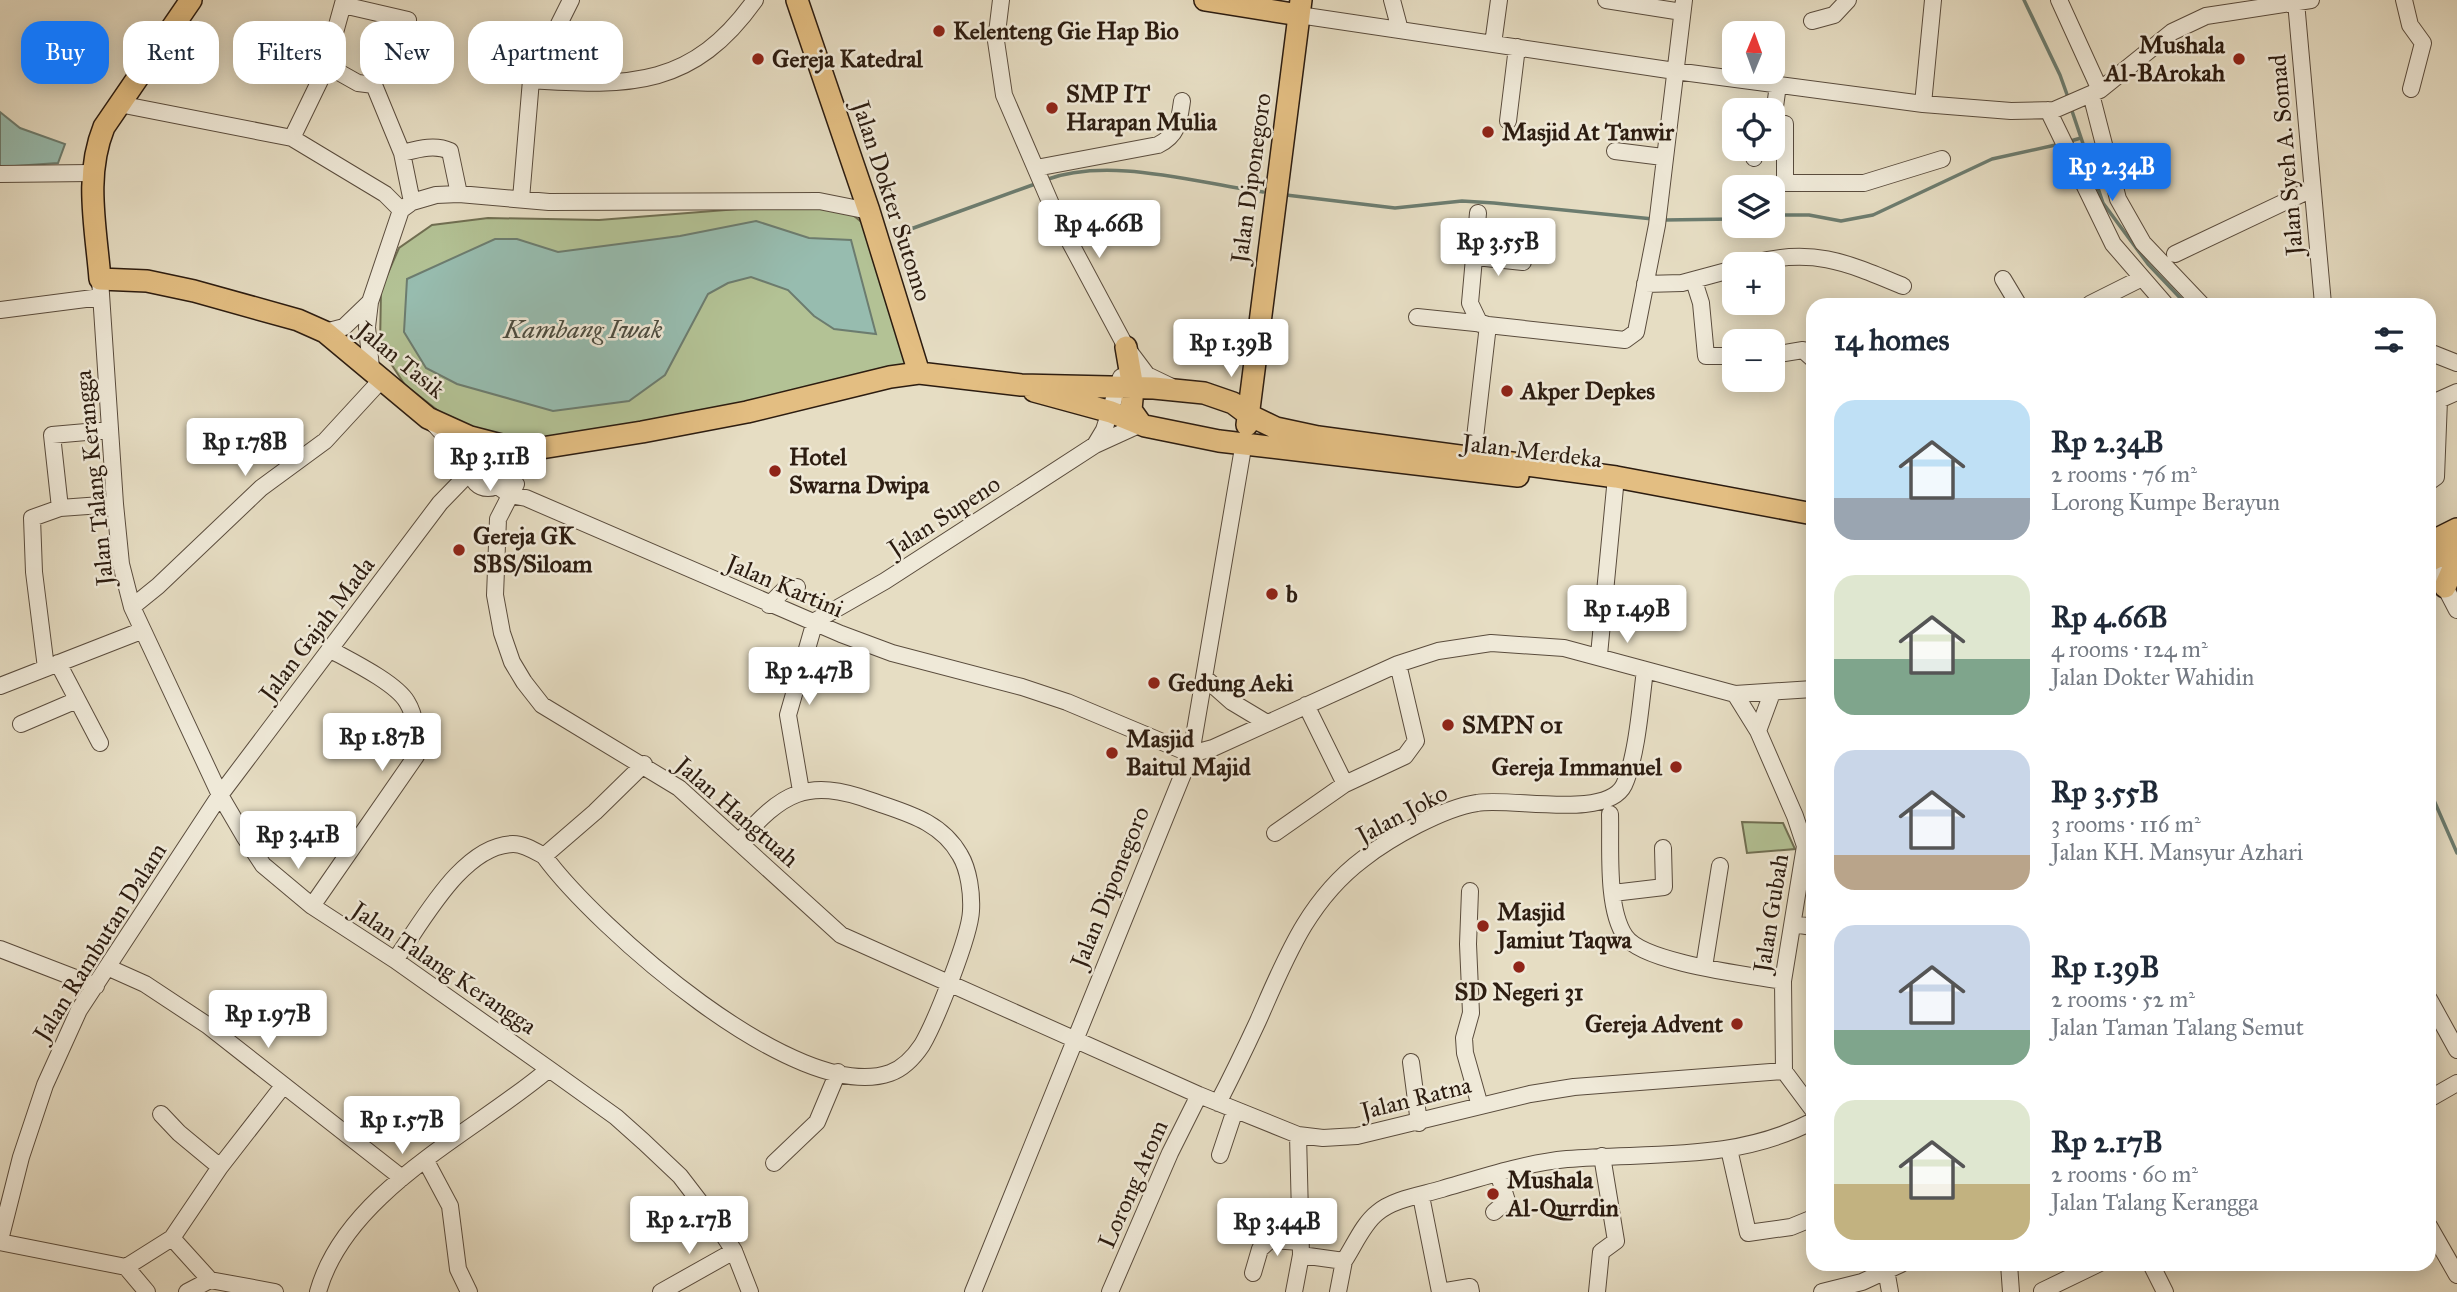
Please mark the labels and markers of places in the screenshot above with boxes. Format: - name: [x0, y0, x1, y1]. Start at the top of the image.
- place label: Kelenteng Gie Hap Bio: [953, 16, 1179, 46]
- marker: Kelenteng Gie Hap Bio: [931, 23, 947, 39]
- place label: Mushala Al-BArokah: [2103, 30, 2226, 88]
- place label: Gereja Katedral: [772, 44, 923, 74]
- marker: Gereja Katedral: [750, 51, 766, 67]
- marker: Mushala Al-BArokah: [2231, 51, 2247, 67]
- place label: SMP IT Harapan Mulia: [1066, 79, 1218, 137]
- marker: SMP IT Harapan Mulia: [1044, 100, 1060, 116]
- place label: Masjid At Tanwir: [1502, 117, 1675, 147]
- marker: Masjid At Tanwir: [1480, 124, 1496, 140]
- pin: Rp 2.34B: [2040, 144, 2184, 203]
- pin: Rp 4.66B: [1027, 201, 1171, 260]
- pin: Rp 3.55B: [1426, 218, 1570, 278]
- pin: Rp 1.39B: [1159, 320, 1303, 379]
- place label: Akper Depkes: [1519, 376, 1655, 406]
- marker: Akper Depkes: [1499, 383, 1515, 399]
- pin: Rp 1.78B: [173, 419, 317, 478]
- pin: Rp 3.11B: [418, 434, 562, 493]
- place label: Hotel Swarna Dwipa: [789, 442, 930, 500]
- marker: Hotel Swarna Dwipa: [767, 463, 783, 479]
- place label: Gereja GK SBS/Siloam: [473, 521, 593, 579]
- marker: Gereja GK SBS/Siloam: [451, 542, 467, 558]
- place label: b: [1285, 579, 1298, 609]
- marker: b: [1264, 586, 1280, 602]
- pin: Rp 1.49B: [1555, 586, 1699, 645]
- pin: Rp 2.47B: [737, 648, 881, 707]
- place label: Gedung Aeki: [1168, 668, 1294, 698]
- marker: Gedung Aeki: [1146, 675, 1162, 691]
- place label: SMPN 01: [1462, 710, 1564, 740]
- pin: Rp 1.87B: [310, 714, 454, 773]
- marker: SMPN 01: [1440, 717, 1456, 733]
- place label: Masjid Baitul Majid: [1126, 724, 1252, 782]
- marker: Masjid Baitul Majid: [1104, 745, 1120, 761]
- place label: Gereja Immanuel: [1492, 752, 1663, 782]
- marker: Gereja Immanuel: [1668, 759, 1684, 775]
- pin: Rp 3.41B: [226, 812, 370, 871]
- place label: Masjid Jamiut Taqwa: [1494, 897, 1633, 955]
- marker: Masjid Jamiut Taqwa: [1475, 918, 1491, 934]
- marker: SD Negeri 31: [1511, 959, 1527, 975]
- place label: SD Negeri 31: [1455, 977, 1584, 1007]
- pin: Rp 1.97B: [196, 990, 340, 1050]
- place label: Gereja Advent: [1585, 1009, 1723, 1039]
- marker: Gereja Advent: [1729, 1016, 1745, 1032]
- pin: Rp 1.57B: [330, 1096, 474, 1156]
- place label: Mushala Al-Qurrdin: [1505, 1165, 1619, 1223]
- marker: Mushala Al-Qurrdin: [1485, 1186, 1501, 1202]
- pin: Rp 2.17B: [617, 1196, 761, 1256]
- pin: Rp 3.44B: [1205, 1198, 1349, 1258]

